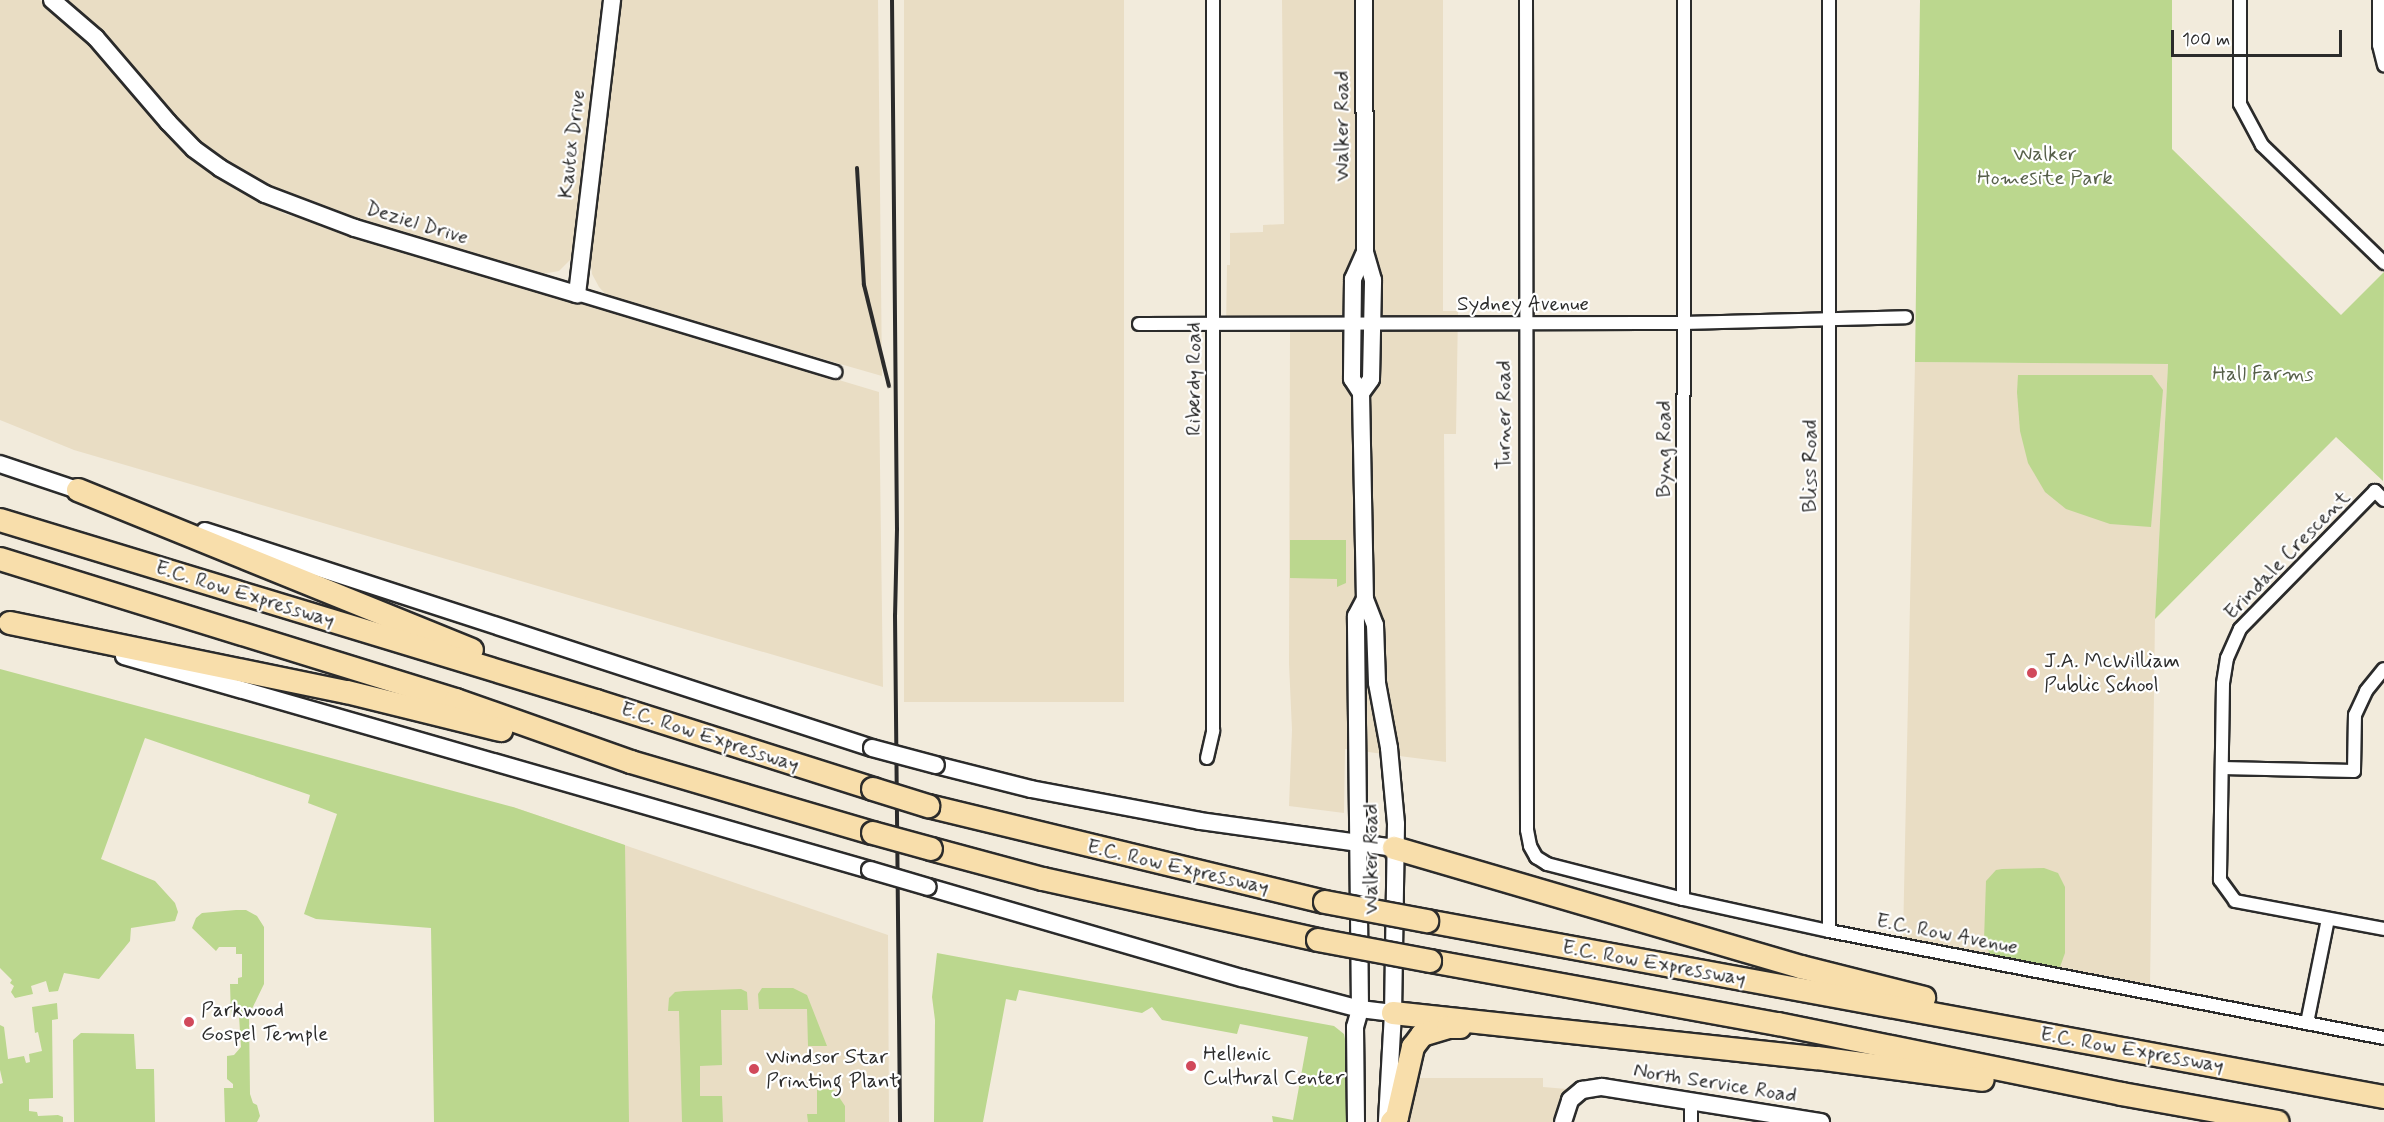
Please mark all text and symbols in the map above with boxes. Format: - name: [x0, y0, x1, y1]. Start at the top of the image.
- scale bar: [2174, 18, 2345, 56]
- text: 100 m: [2182, 28, 2230, 52]
- street label: Walker Road: [1329, 70, 1355, 182]
- street label: Kautex Drive: [553, 88, 591, 200]
- park label: Walker Homesite Park: [1978, 141, 2112, 191]
- street label: Deziel Drive: [363, 195, 471, 251]
- street label: Sydney Avenue: [1455, 291, 1591, 317]
- street label: Riberdy Road: [1181, 322, 1207, 436]
- street label: Turner Road: [1491, 360, 1517, 470]
- park label: Hall Farms: [2212, 361, 2314, 387]
- street label: Byng Road: [1651, 400, 1677, 498]
- street label: Bliss Road: [1797, 420, 1823, 512]
- street label: Erindale Crescent: [2222, 488, 2352, 622]
- street label: E.C. Row Expressway: [149, 554, 341, 634]
- place label: J.A. McWilliam Public School: [2044, 648, 2180, 698]
- marker: J.A. McWilliam Public School: [2025, 666, 2039, 680]
- street label: E.C. Row Expressway: [614, 695, 806, 779]
- street label: Walker Road: [1358, 803, 1384, 915]
- street label: E.C. Row Expressway: [1081, 833, 1275, 901]
- street label: E.C. Row Avenue: [1872, 908, 2022, 960]
- street label: E.C. Row Expressway: [1557, 934, 1751, 992]
- place label: Parkwood Gospel Temple: [201, 997, 324, 1047]
- marker: Parkwood Gospel Temple: [182, 1015, 196, 1029]
- street label: E.C. Row Expressway: [2035, 1021, 2229, 1079]
- place label: Hellenic Cultural Center: [1203, 1041, 1349, 1091]
- place label: Windsor Star Printing Plant: [766, 1044, 905, 1094]
- street label: North Service Road: [1632, 1058, 1798, 1108]
- marker: Hellenic Cultural Center: [1184, 1059, 1198, 1073]
- marker: Windsor Star Printing Plant: [747, 1062, 761, 1076]

